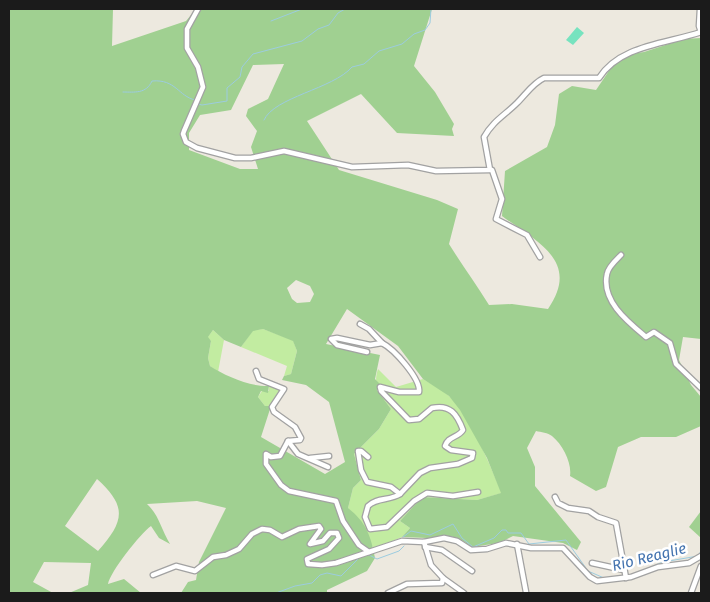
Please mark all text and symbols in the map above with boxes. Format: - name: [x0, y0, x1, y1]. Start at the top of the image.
- water label: Rio Reaglie: [610, 539, 688, 575]

